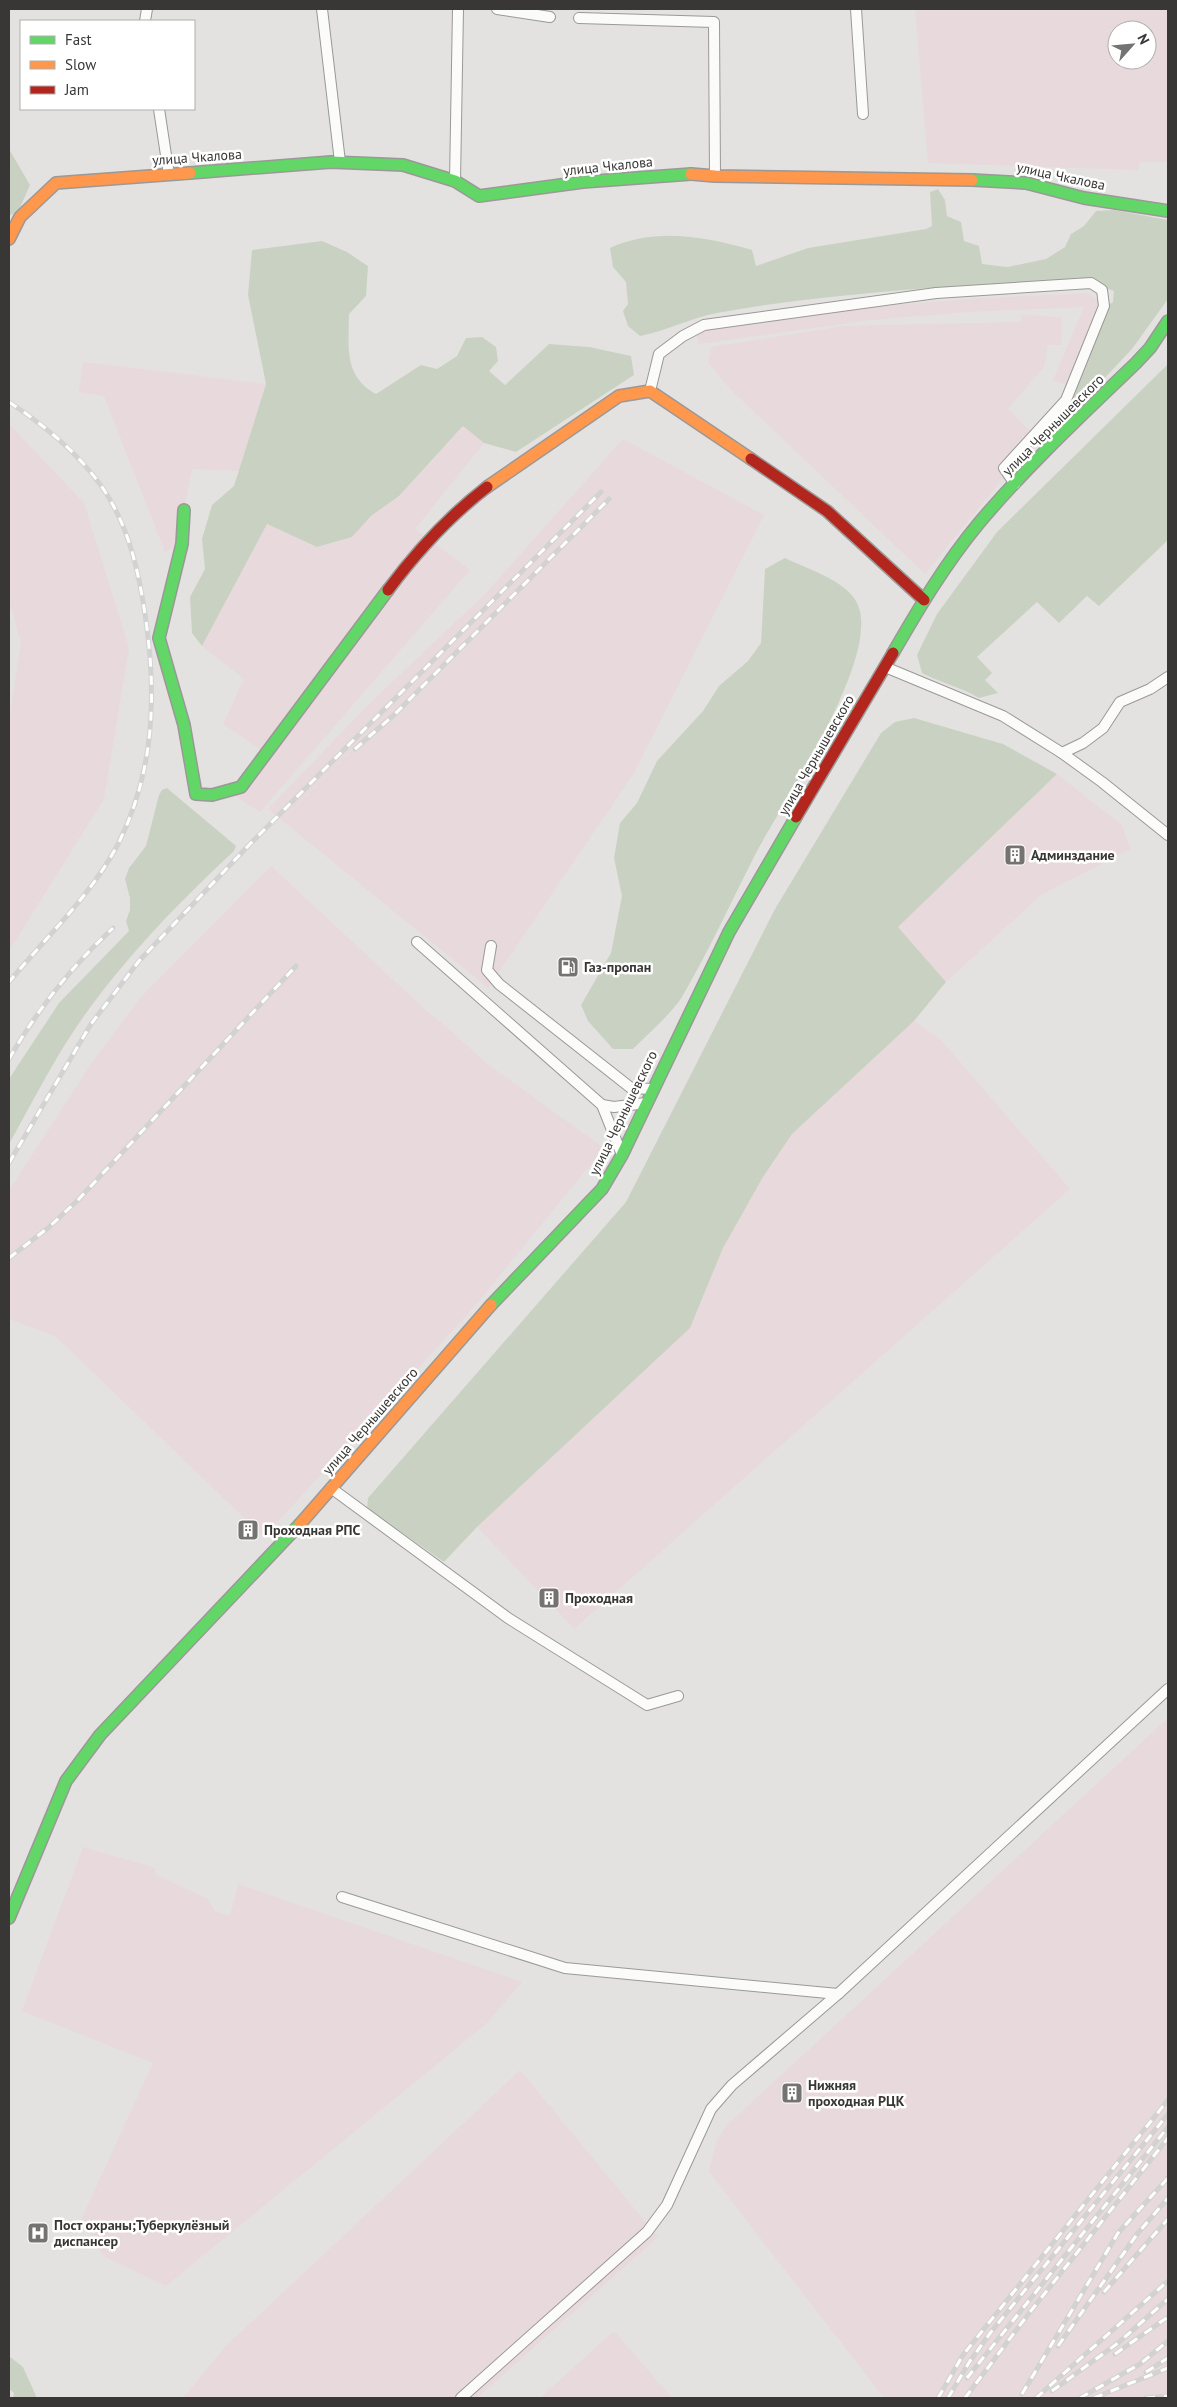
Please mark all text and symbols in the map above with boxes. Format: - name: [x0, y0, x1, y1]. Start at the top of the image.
- legend: [20, 20, 195, 110]
- north arrow: [1107, 20, 1157, 70]
- text: Fast: [65, 30, 92, 49]
- text: N: [1133, 31, 1154, 47]
- text: Slow: [65, 55, 96, 74]
- text: Jam: [64, 80, 89, 99]
- street label: улица Чкалова: [152, 145, 243, 169]
- street label: улица Чкалова: [562, 152, 654, 180]
- street label: улица Чкалова: [1015, 158, 1107, 194]
- street label: улица Чернышевского: [998, 370, 1108, 480]
- street label: улица Чернышевского: [774, 691, 858, 819]
- building icon: Админздание: [1003, 843, 1027, 867]
- place label: Админздание: [1031, 846, 1115, 864]
- fuel station icon: Газ-пропан: [556, 955, 580, 979]
- place label: Газ-пропан: [584, 958, 651, 976]
- street label: улица Чернышевского: [585, 1048, 661, 1178]
- street label: улица Чернышевского: [318, 1364, 422, 1478]
- building icon: Проходная РПС: [236, 1518, 260, 1542]
- place label: Проходная РПС: [264, 1521, 361, 1539]
- building icon: Проходная: [537, 1586, 561, 1610]
- place label: Проходная: [565, 1589, 633, 1607]
- place label: Нижняя проходная РЦК: [808, 2076, 905, 2110]
- building icon: Нижняя проходная РЦК: [780, 2081, 804, 2105]
- place label: Пост охраны;Туберкулёзный диспансер: [53, 2216, 229, 2250]
- hospital icon: Пост охраны;Туберкулёзный диспансер: [26, 2221, 50, 2245]

